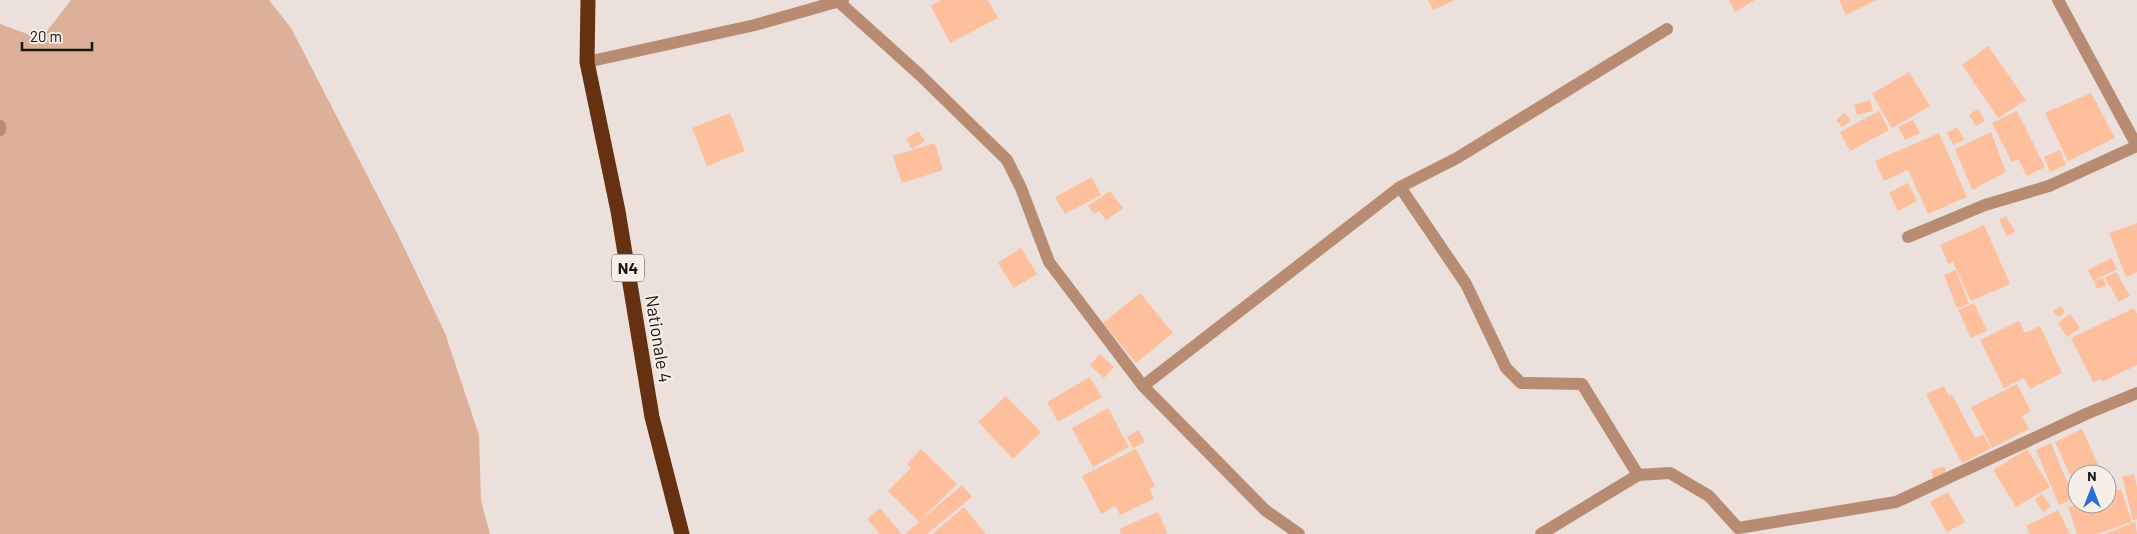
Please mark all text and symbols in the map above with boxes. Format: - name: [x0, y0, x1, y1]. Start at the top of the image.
- scale bar: [22, 20, 92, 52]
- text: 20 m: [30, 27, 62, 45]
- road number: N4: [612, 254, 644, 282]
- street label: Nationale 4: [641, 293, 677, 384]
- north arrow: [2067, 464, 2117, 514]
- text: N: [2087, 467, 2097, 484]

